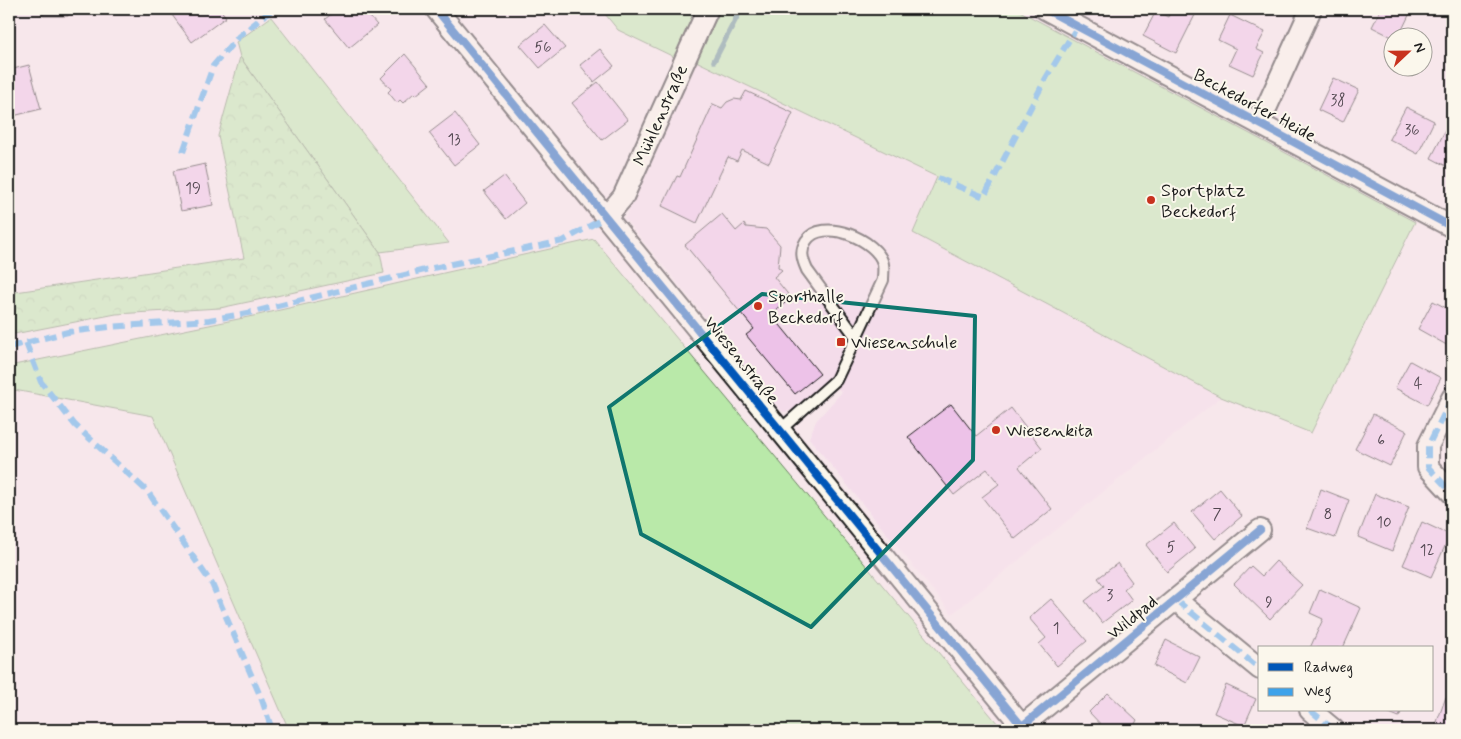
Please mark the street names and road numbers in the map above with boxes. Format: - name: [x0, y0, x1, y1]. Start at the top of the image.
- street label: Mühlenstraße: [628, 61, 694, 170]
- street label: Beckedorfer Heide: [1189, 63, 1320, 148]
- street label: Wiesenstraße: [698, 311, 784, 410]
- street label: Wildpad: [1102, 590, 1163, 646]

